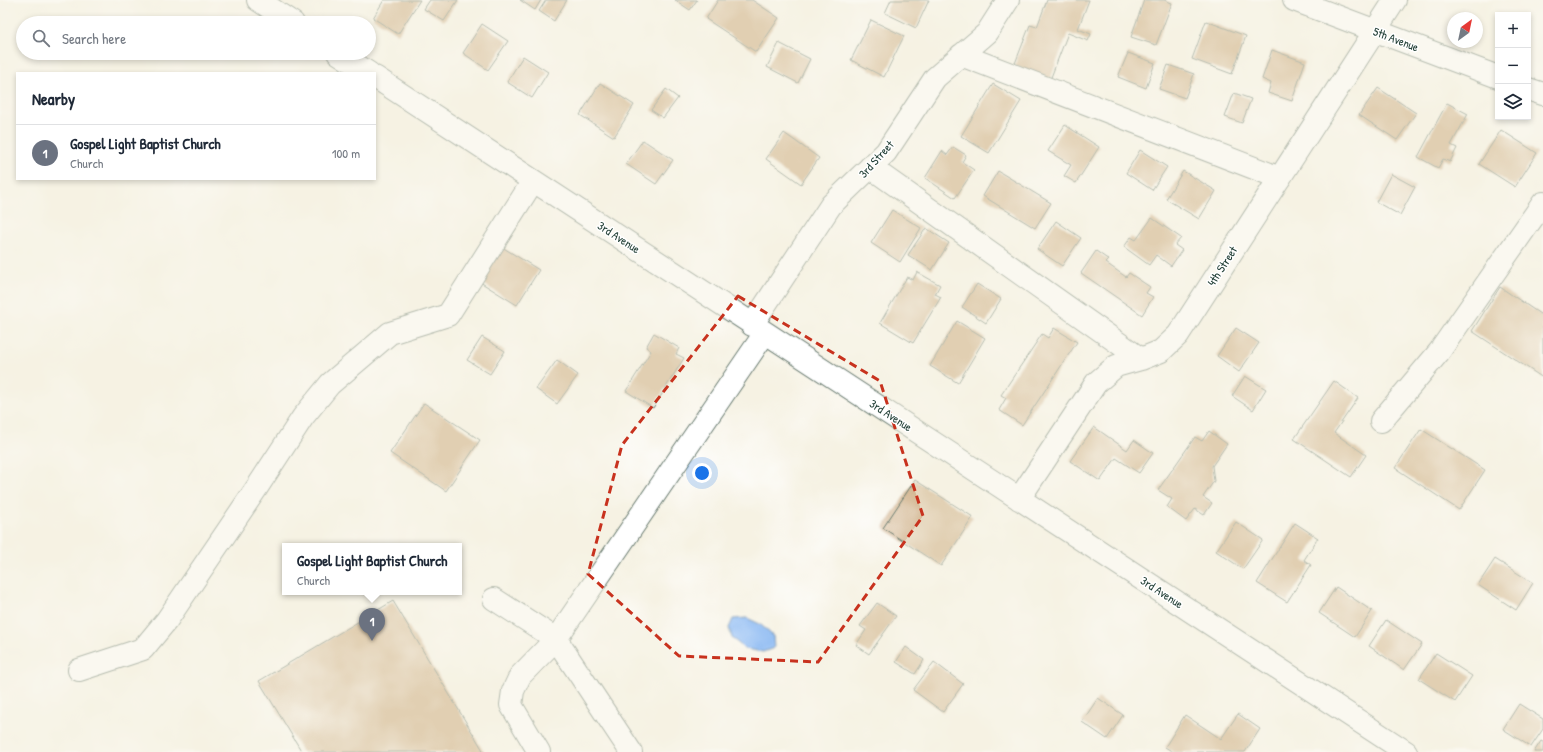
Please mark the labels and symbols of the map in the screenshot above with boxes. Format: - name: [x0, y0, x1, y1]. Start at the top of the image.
- north arrow: [1447, 12, 1483, 48]
- street label: 5th Avenue: [1371, 23, 1421, 56]
- street label: 3rd Street: [855, 136, 898, 182]
- street label: 3rd Avenue: [594, 217, 644, 257]
- street label: 4th Street: [1203, 242, 1242, 289]
- street label: 3rd Avenue: [866, 395, 916, 435]
- your location: [692, 463, 712, 483]
- street label: 3rd Avenue: [1137, 572, 1187, 612]
- pin: 1: [359, 608, 385, 641]

